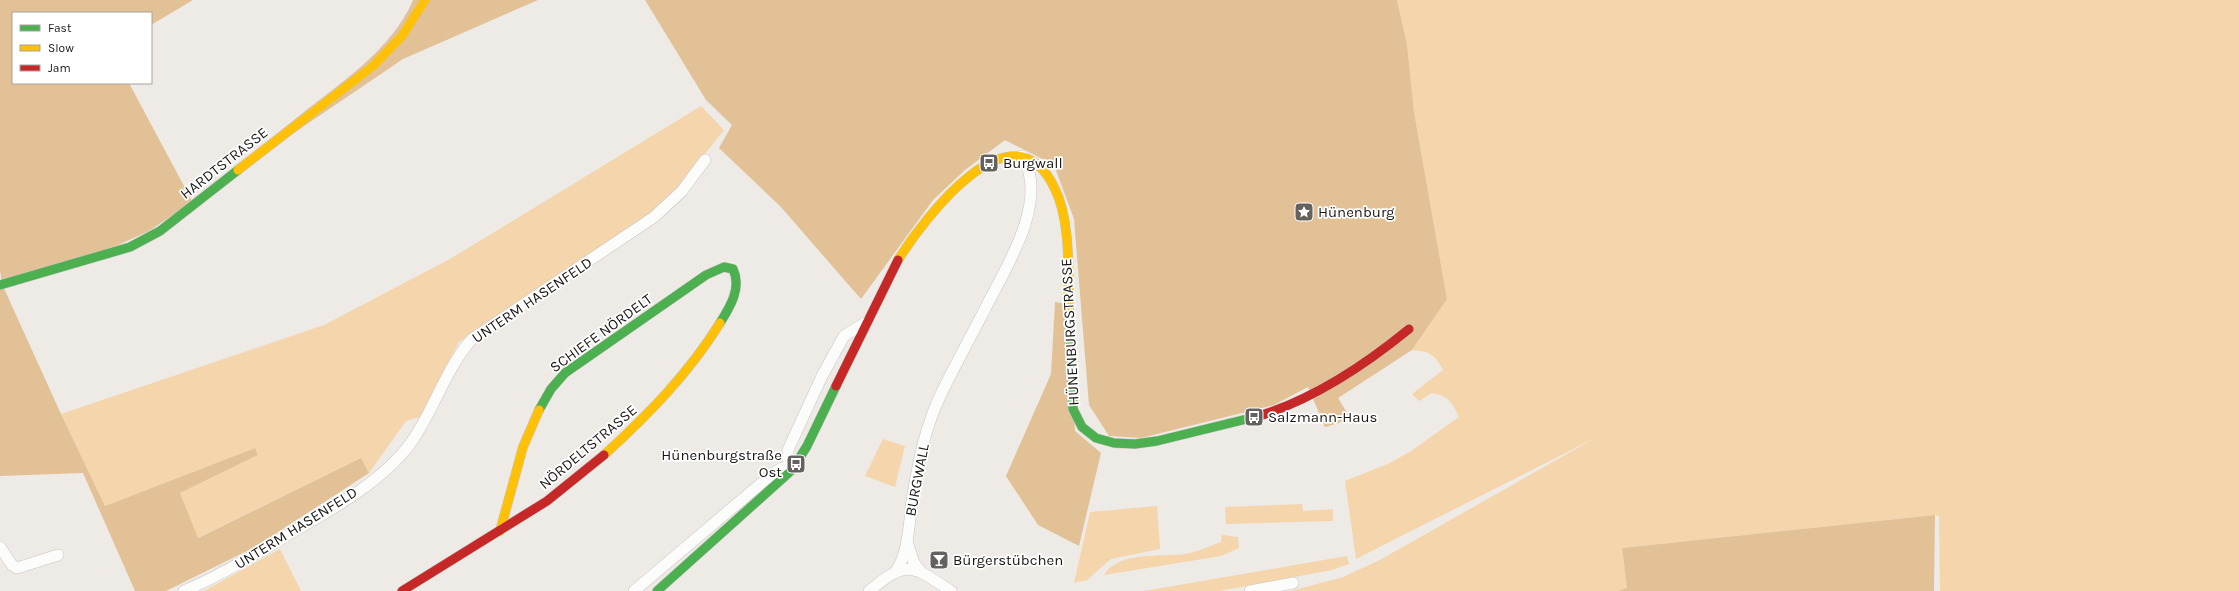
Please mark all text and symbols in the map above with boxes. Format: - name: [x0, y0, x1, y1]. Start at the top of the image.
- legend: [12, 12, 152, 84]
- text: Fast: [48, 21, 72, 35]
- text: Slow: [48, 41, 74, 55]
- text: Jam: [48, 61, 71, 75]
- street label: HARDTSTRASSE: [177, 123, 271, 203]
- bus stop icon: Burgwall: [978, 152, 1000, 174]
- place label: Burgwall: [1003, 154, 1063, 172]
- place icon: Hünenburg: [1293, 201, 1315, 223]
- place label: Hünenburg: [1318, 203, 1395, 221]
- street label: UNTERM HASENFELD: [468, 253, 596, 347]
- street label: HÜNENBURGSTRASSE: [1057, 258, 1083, 406]
- street label: SCHIEFE NÖRDELT: [546, 290, 656, 376]
- street label: NÖRDELTSTRASSE: [535, 401, 641, 493]
- bus stop icon: Salzmann-Haus: [1243, 406, 1265, 428]
- place label: Salzmann-Haus: [1268, 408, 1378, 426]
- street label: BURGWALL: [901, 442, 933, 518]
- place label: Hünenburgstraße Ost: [661, 446, 782, 481]
- bus stop icon: Hünenburgstraße Ost: [785, 453, 807, 475]
- street label: UNTERM HASENFELD: [231, 483, 361, 573]
- bar icon: Bürgerstübchen: [928, 549, 950, 571]
- place label: Bürgerstübchen: [953, 551, 1063, 569]

